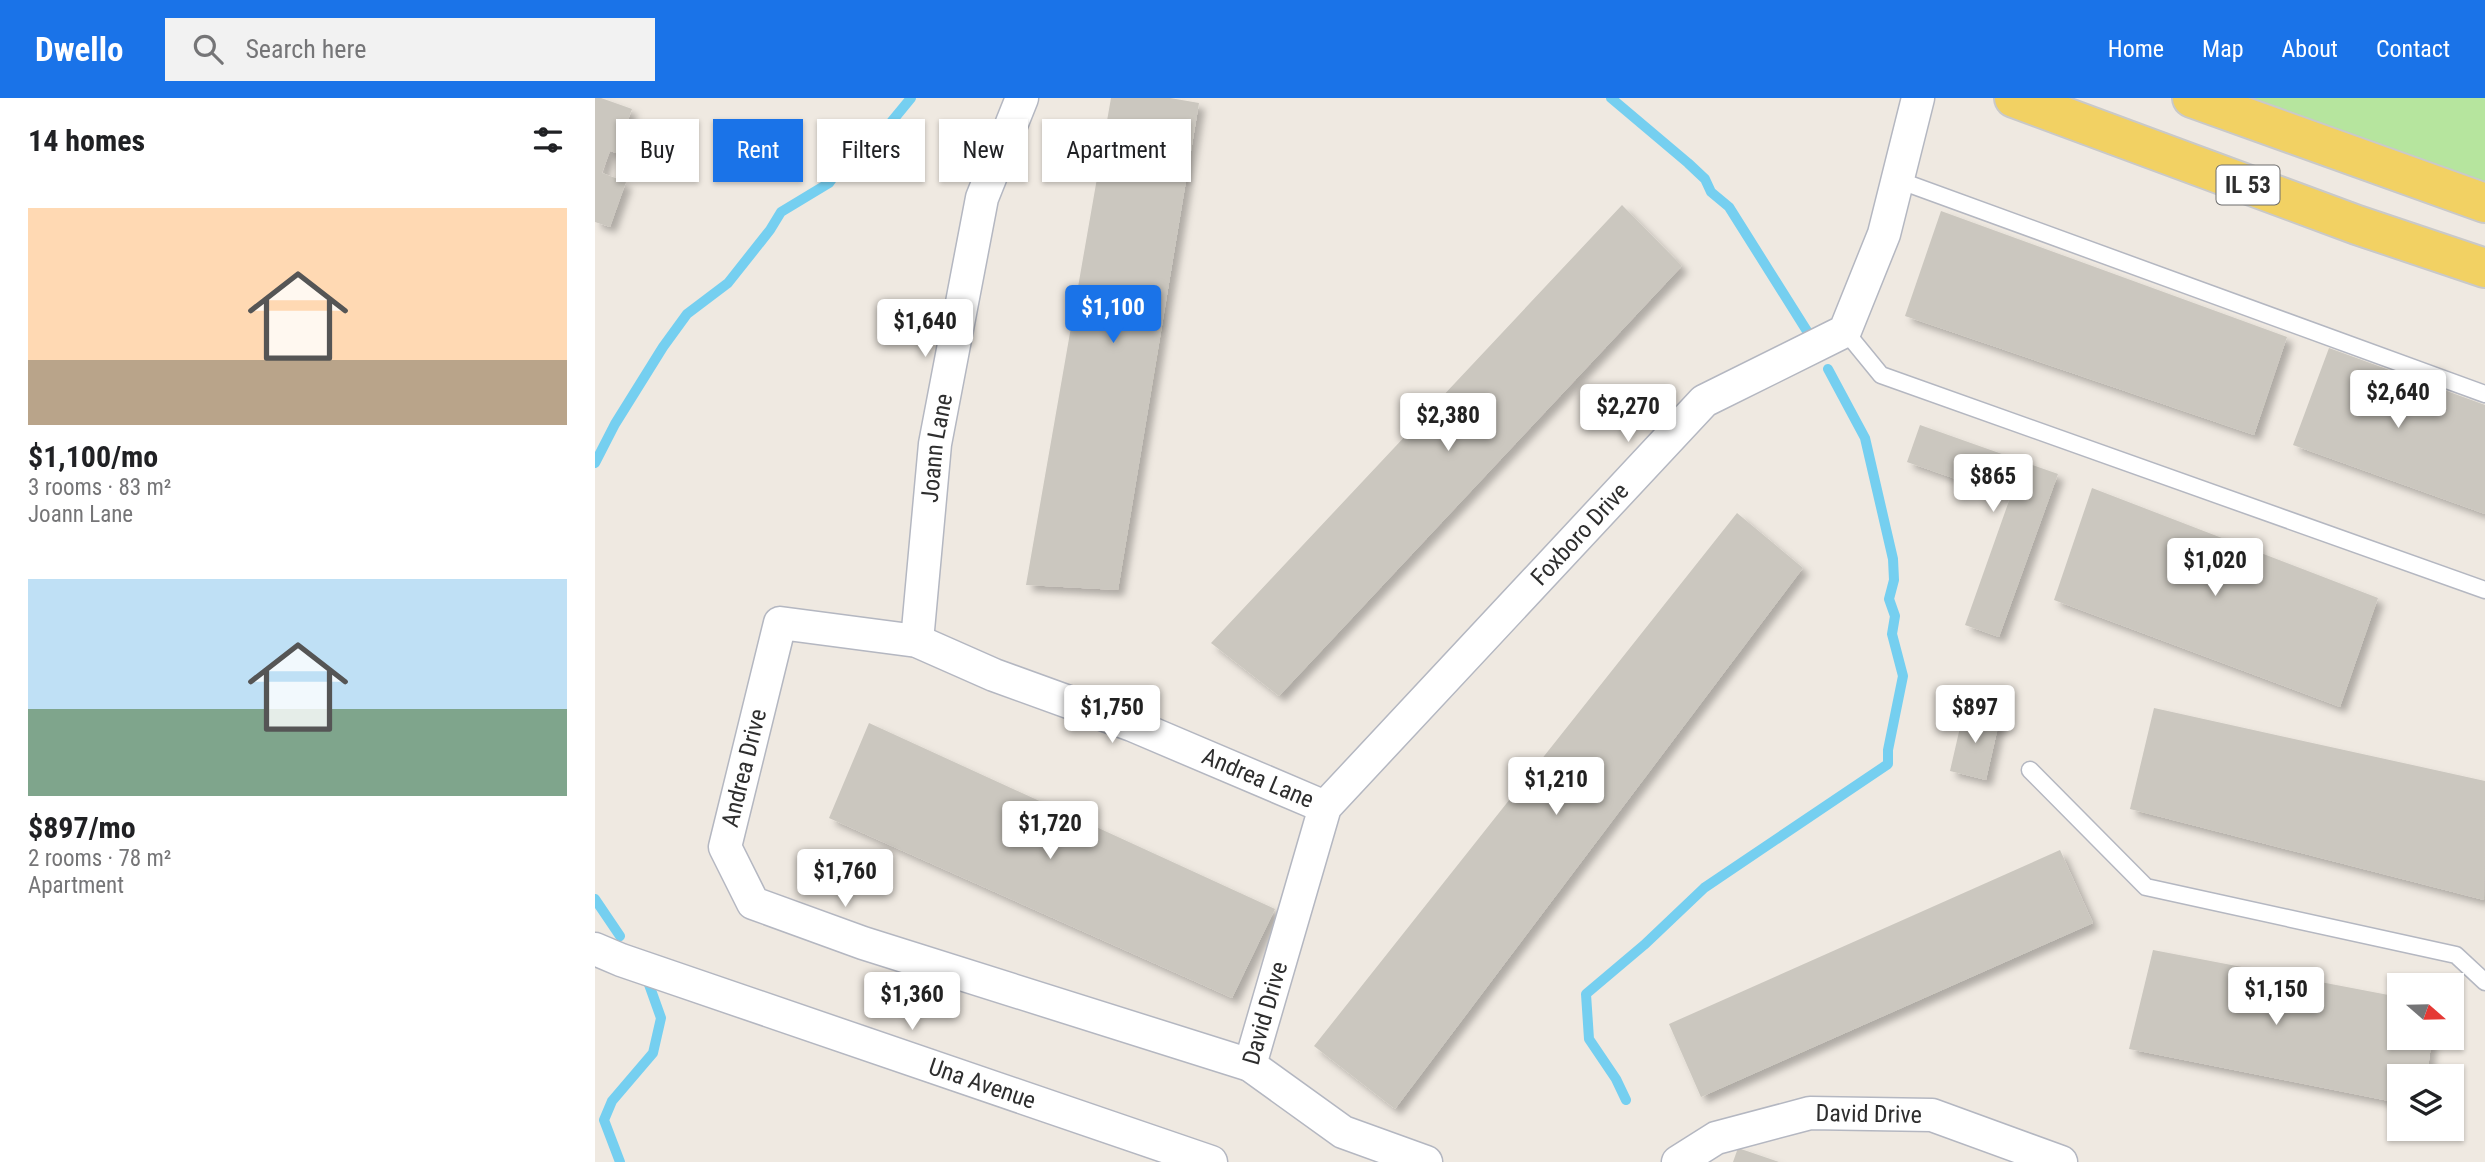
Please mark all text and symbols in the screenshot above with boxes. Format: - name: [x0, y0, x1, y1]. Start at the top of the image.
- search box: [165, 18, 655, 81]
- text: Dwello: [35, 30, 123, 69]
- icon: search: [189, 30, 227, 68]
- text: Search here: [245, 34, 366, 64]
- text: Home: [2108, 35, 2164, 63]
- text: Map: [2202, 35, 2244, 63]
- text: About: [2282, 35, 2338, 63]
- text: Contact: [2376, 35, 2450, 63]
- chip: Buy: [616, 119, 699, 182]
- chip: Rent: [713, 119, 803, 182]
- chip: Filters: [817, 119, 925, 182]
- chip: New: [939, 119, 1028, 182]
- chip: Apartment: [1042, 119, 1191, 182]
- icon: filters: [529, 121, 567, 159]
- text: 14 homes: [28, 123, 145, 158]
- road number: IL 53: [2217, 166, 2279, 204]
- icon: home: [235, 253, 361, 379]
- pin: $1,100: [1056, 286, 1170, 345]
- text: $1,100: [1081, 294, 1145, 321]
- pin: $1,640: [868, 300, 982, 359]
- text: $1,640: [893, 308, 957, 335]
- pin: $2,640: [2341, 370, 2455, 430]
- text: $2,640: [2366, 379, 2430, 406]
- pin: $2,270: [1571, 384, 1685, 444]
- street label: Joann Lane: [916, 391, 958, 504]
- text: $2,270: [1596, 393, 1660, 420]
- pin: $2,380: [1391, 394, 1505, 453]
- text: $2,380: [1416, 402, 1480, 429]
- text: $1,100/mo: [28, 439, 158, 474]
- pin: $865: [1952, 454, 2034, 514]
- text: $865: [1970, 463, 2016, 490]
- text: 3 rooms · 83 m²: [28, 474, 171, 501]
- street label: Foxboro Drive: [1525, 477, 1634, 591]
- text: Joann Lane: [28, 501, 133, 528]
- pin: $1,020: [2158, 538, 2272, 598]
- text: $1,020: [2183, 547, 2247, 574]
- icon: home: [235, 624, 361, 750]
- pin: $1,750: [1055, 686, 1169, 745]
- pin: $897: [1934, 686, 2016, 745]
- text: $1,750: [1080, 694, 1144, 721]
- text: $897: [1952, 694, 1998, 721]
- street label: Andrea Drive: [716, 706, 772, 830]
- street label: Andrea Lane: [1198, 742, 1318, 814]
- pin: $1,210: [1499, 758, 1613, 817]
- text: $1,210: [1524, 766, 1588, 793]
- pin: $1,720: [993, 802, 1107, 861]
- text: $897/mo: [28, 810, 136, 845]
- text: $1,720: [1018, 810, 1082, 837]
- text: 2 rooms · 78 m²: [28, 845, 171, 872]
- pin: $1,760: [788, 850, 902, 909]
- text: $1,760: [813, 858, 877, 885]
- text: Apartment: [28, 872, 124, 899]
- street label: David Drive: [1237, 958, 1293, 1068]
- pin: $1,150: [2219, 968, 2333, 1027]
- pin: $1,360: [855, 972, 969, 1032]
- north arrow: [2387, 973, 2464, 1050]
- map controls: [2387, 973, 2464, 1141]
- text: $1,150: [2244, 976, 2308, 1003]
- text: $1,360: [880, 981, 944, 1008]
- street label: Una Avenue: [925, 1052, 1039, 1115]
- button: layers: [2387, 1064, 2464, 1141]
- street label: David Drive: [1815, 1099, 1922, 1129]

